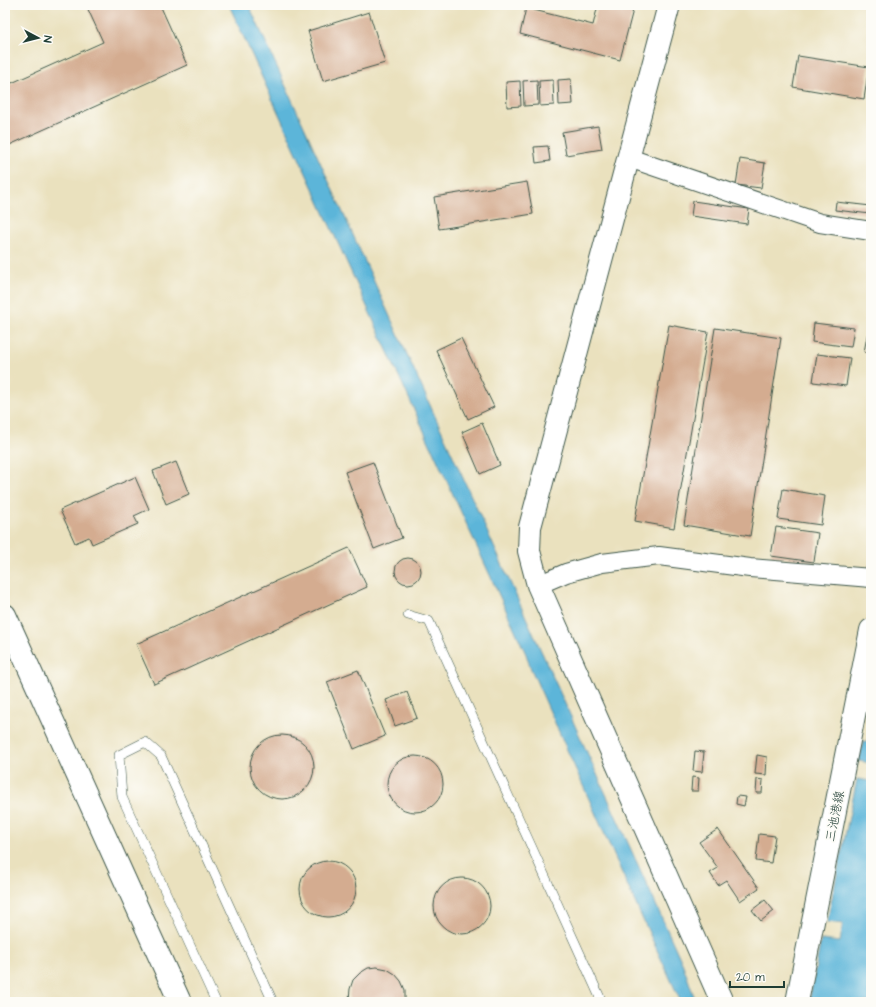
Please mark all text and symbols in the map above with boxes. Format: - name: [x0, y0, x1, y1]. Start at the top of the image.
- north arrow: [18, 18, 58, 58]
- text: N: [40, 35, 55, 44]
- street label: 三池港線: [821, 788, 849, 843]
- scale bar: [730, 963, 784, 989]
- text: 20 m: [736, 969, 765, 986]

